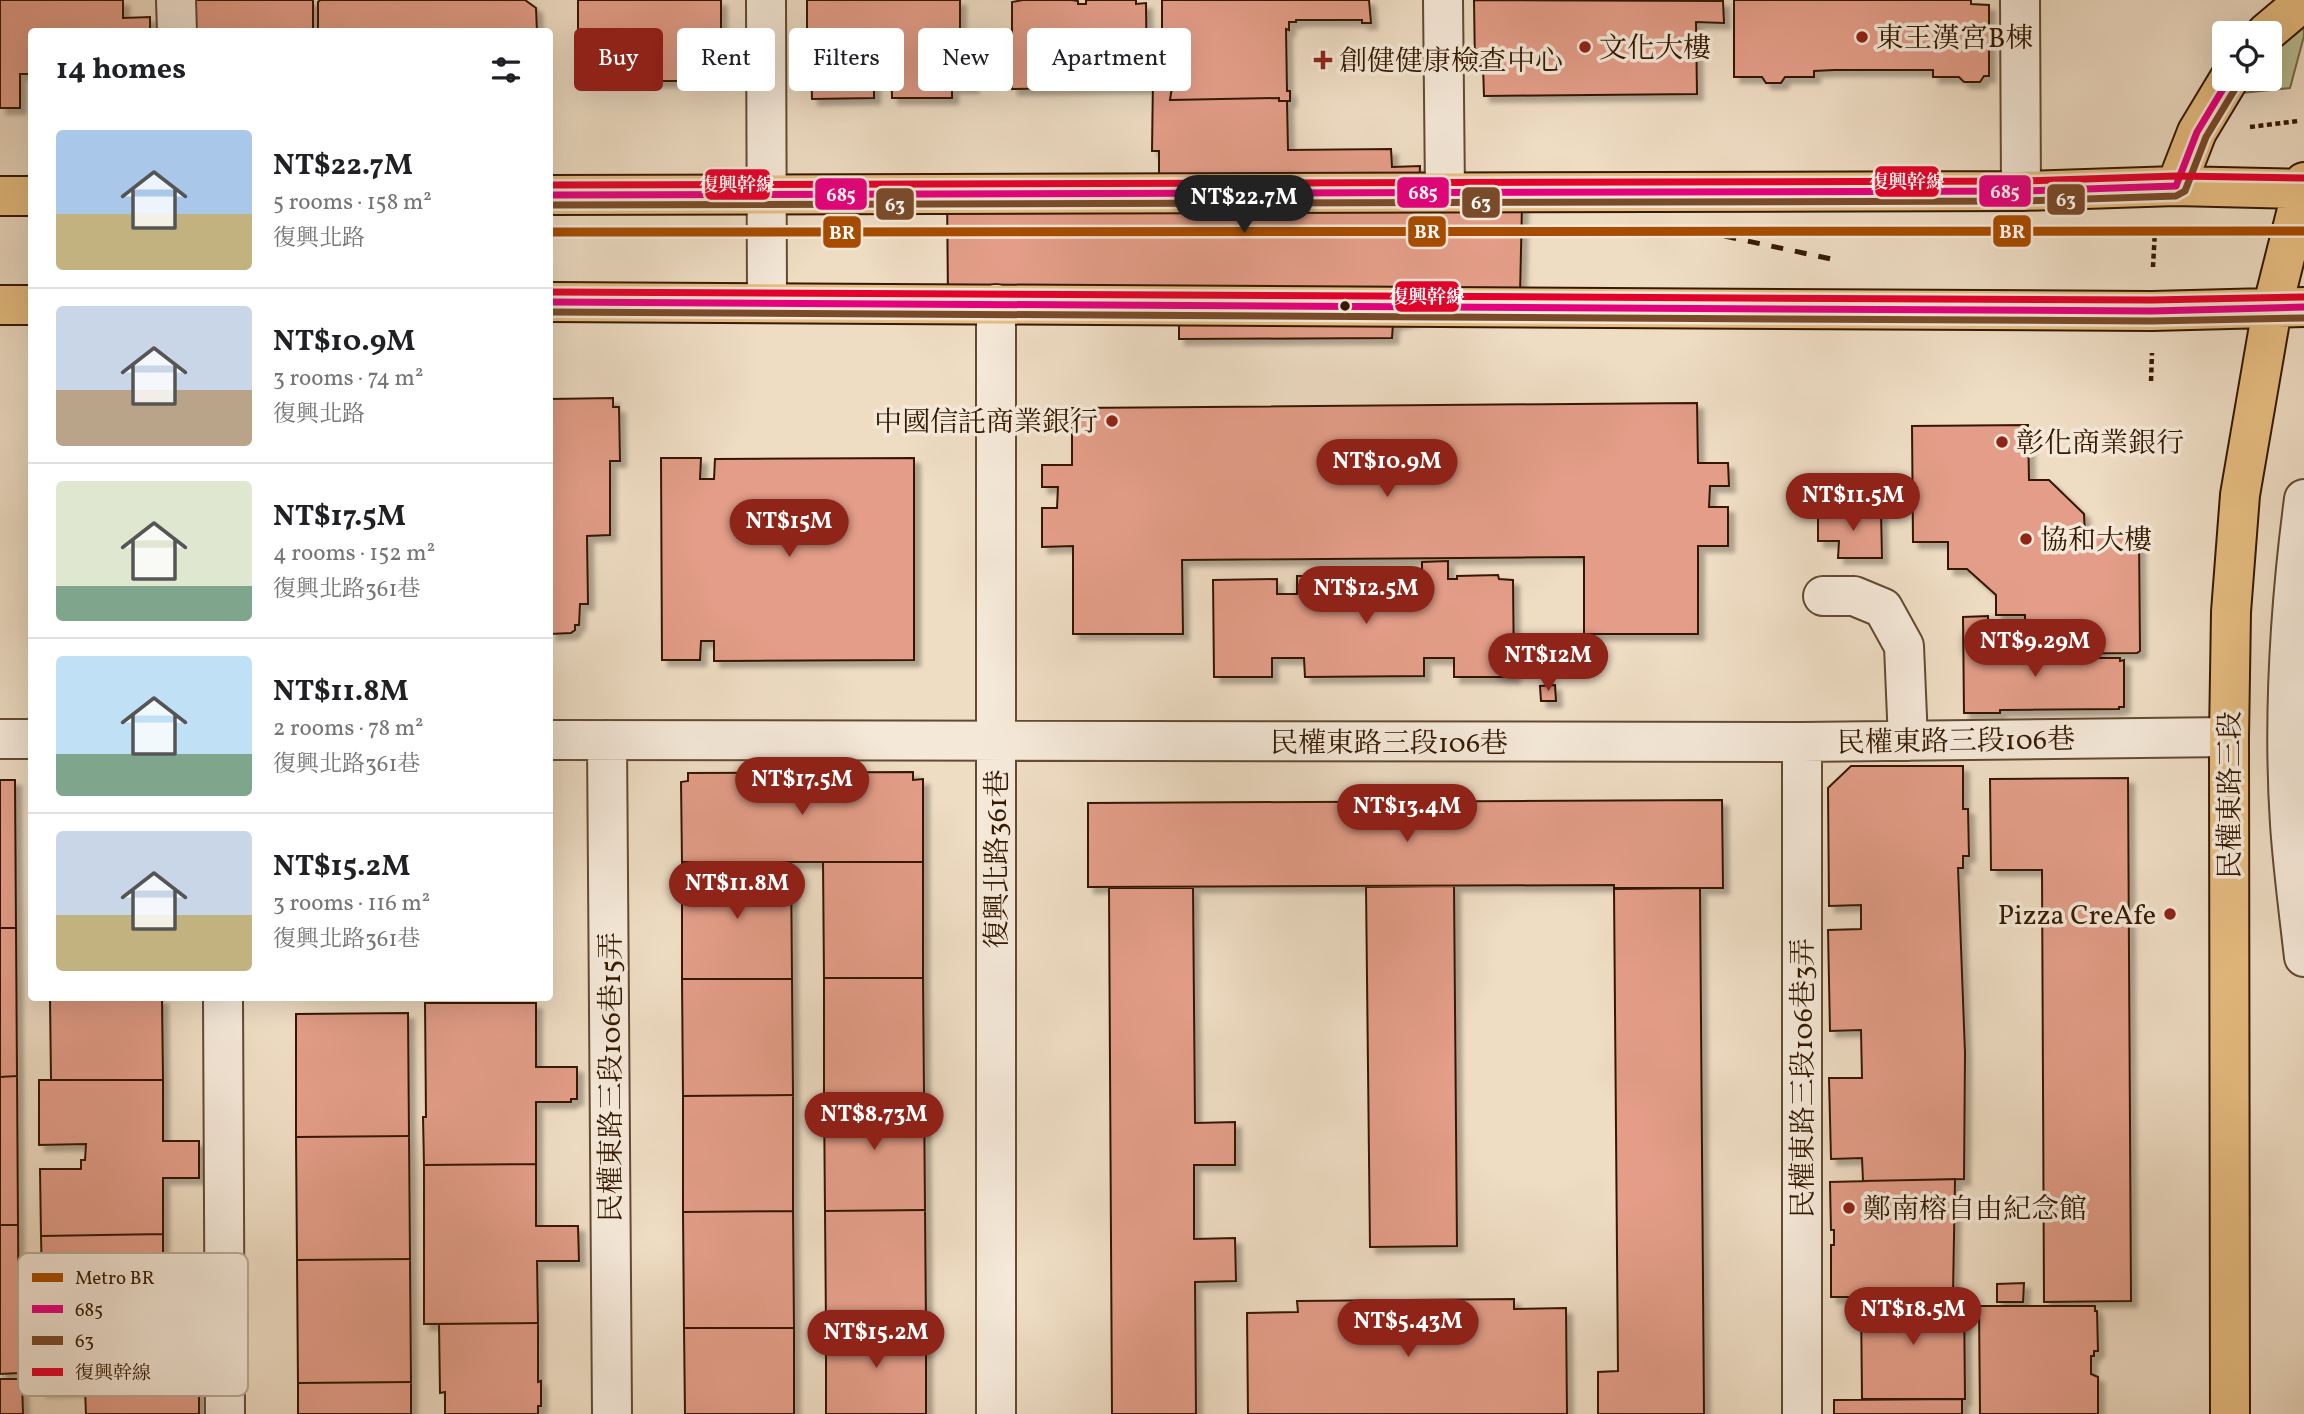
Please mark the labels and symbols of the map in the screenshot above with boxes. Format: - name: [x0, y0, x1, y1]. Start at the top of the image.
- place label: 東王漢宮B棟: [1876, 20, 2033, 59]
- marker: 東王漢宮B棟: [1854, 29, 1870, 45]
- place label: 文化大樓: [1599, 30, 1711, 69]
- marker: 文化大樓: [1577, 39, 1593, 55]
- place label: 創健健康檢查中心: [1339, 43, 1563, 82]
- marker: 創健健康檢查中心: [1313, 50, 1333, 70]
- line badge: 復興幹線: [1874, 165, 1940, 198]
- line badge: 復興幹線: [704, 168, 771, 201]
- text: 復興幹線: [1869, 170, 1945, 196]
- text: 復興幹線: [699, 173, 775, 199]
- line badge: 685: [1978, 174, 2032, 208]
- pin: NT$22.7M: [1172, 176, 1316, 235]
- line badge: 685: [1396, 176, 1450, 209]
- line badge: 685: [814, 177, 868, 211]
- text: 685: [1990, 180, 2020, 206]
- text: 685: [1408, 181, 1438, 207]
- text: 685: [826, 183, 856, 209]
- line badge: 63: [2046, 183, 2086, 216]
- line badge: 63: [1461, 186, 1501, 219]
- line badge: 63: [875, 187, 915, 221]
- text: 63: [2056, 188, 2076, 214]
- text: 63: [1471, 191, 1491, 217]
- text: 63: [885, 193, 905, 219]
- line badge: BR: [1992, 214, 2032, 248]
- line badge: BR: [822, 215, 862, 249]
- line badge: BR: [1407, 215, 1447, 248]
- text: BR: [1414, 220, 1440, 246]
- text: BR: [1999, 220, 2025, 246]
- text: BR: [829, 221, 855, 247]
- line badge: 復興幹線: [1394, 280, 1460, 313]
- text: 復興幹線: [1389, 285, 1465, 311]
- unlabelled marker: [1338, 299, 1352, 313]
- place label: 中國信託商業銀行: [874, 404, 1098, 443]
- marker: 中國信託商業銀行: [1104, 413, 1120, 429]
- place label: 彰化商業銀行: [2016, 425, 2184, 464]
- marker: 彰化商業銀行: [1994, 434, 2010, 450]
- pin: NT$10.9M: [1315, 440, 1459, 499]
- pin: NT$11.5M: [1781, 474, 1925, 533]
- pin: NT$15M: [732, 500, 846, 559]
- place label: 協和大樓: [2040, 522, 2152, 561]
- marker: 協和大樓: [2018, 531, 2034, 547]
- pin: NT$12.5M: [1294, 566, 1438, 626]
- pin: NT$9.29M: [1963, 620, 2107, 679]
- pin: NT$12M: [1491, 634, 1605, 693]
- street label: 民權東路三段: [2212, 711, 2251, 879]
- street label: 民權東路三段106巷: [1837, 721, 2075, 764]
- street label: 民權東路三段106巷: [1270, 725, 1508, 764]
- pin: NT$17.5M: [730, 758, 874, 817]
- street label: 復興北路361巷: [979, 769, 1018, 949]
- pin: NT$13.4M: [1335, 784, 1479, 844]
- pin: NT$11.8M: [665, 862, 809, 921]
- place label: Pizza CreAfe: [1998, 897, 2156, 936]
- marker: Pizza CreAfe: [2162, 906, 2178, 922]
- street label: 民權東路三段106巷15弄: [593, 932, 632, 1222]
- street label: 民權東路三段106巷3弄: [1785, 938, 1824, 1218]
- pin: NT$8.73M: [802, 1092, 946, 1152]
- place label: 鄭南榕自由紀念館: [1863, 1191, 2087, 1230]
- marker: 鄭南榕自由紀念館: [1841, 1200, 1857, 1216]
- legend: [18, 1253, 248, 1396]
- text: Metro BR: [75, 1266, 155, 1292]
- pin: NT$18.5M: [1841, 1288, 1985, 1347]
- text: 685: [75, 1298, 103, 1324]
- pin: NT$5.43M: [1336, 1300, 1480, 1359]
- pin: NT$15.2M: [804, 1310, 948, 1370]
- text: 63: [75, 1329, 94, 1355]
- text: 復興幹線: [75, 1361, 151, 1387]

